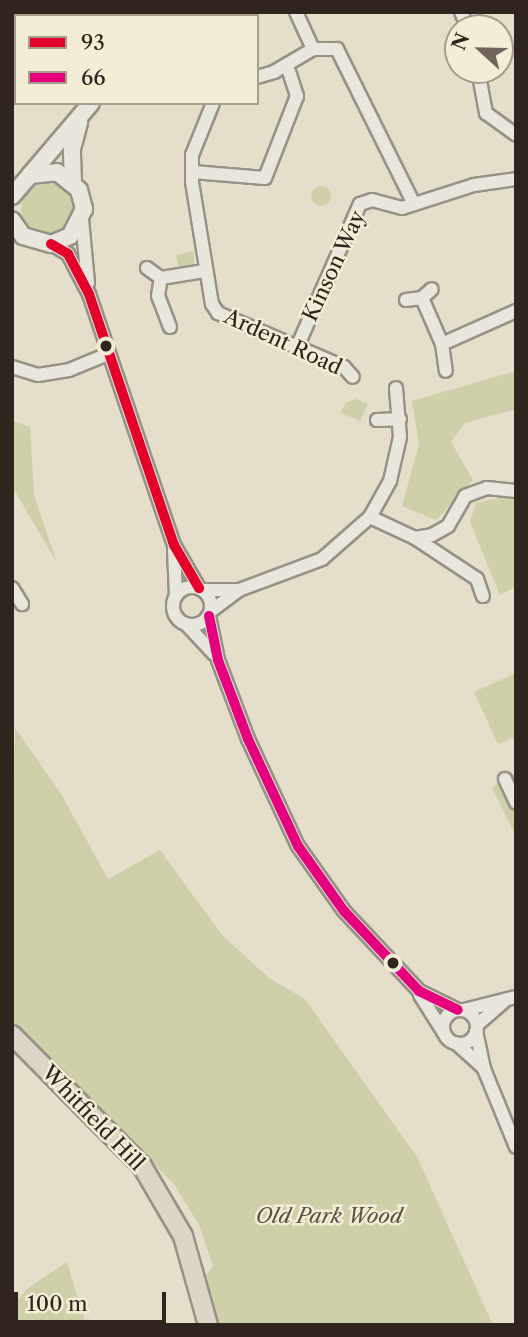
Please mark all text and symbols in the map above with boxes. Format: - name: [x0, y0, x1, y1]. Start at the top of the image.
- legend: [14, 14, 259, 105]
- north arrow: [444, 14, 514, 84]
- text: 93: [81, 30, 105, 55]
- text: N: [447, 30, 475, 54]
- text: 66: [81, 65, 106, 90]
- street label: Kinson Way: [297, 206, 371, 326]
- street label: Ardent Road: [220, 304, 346, 380]
- unlabelled marker: [99, 339, 113, 353]
- unlabelled marker: [386, 956, 400, 970]
- street label: Whitfield Hill: [36, 1060, 150, 1176]
- park label: Old Park Wood: [256, 1203, 402, 1229]
- scale bar: [18, 1278, 170, 1322]
- text: 100 m: [27, 1291, 88, 1316]

